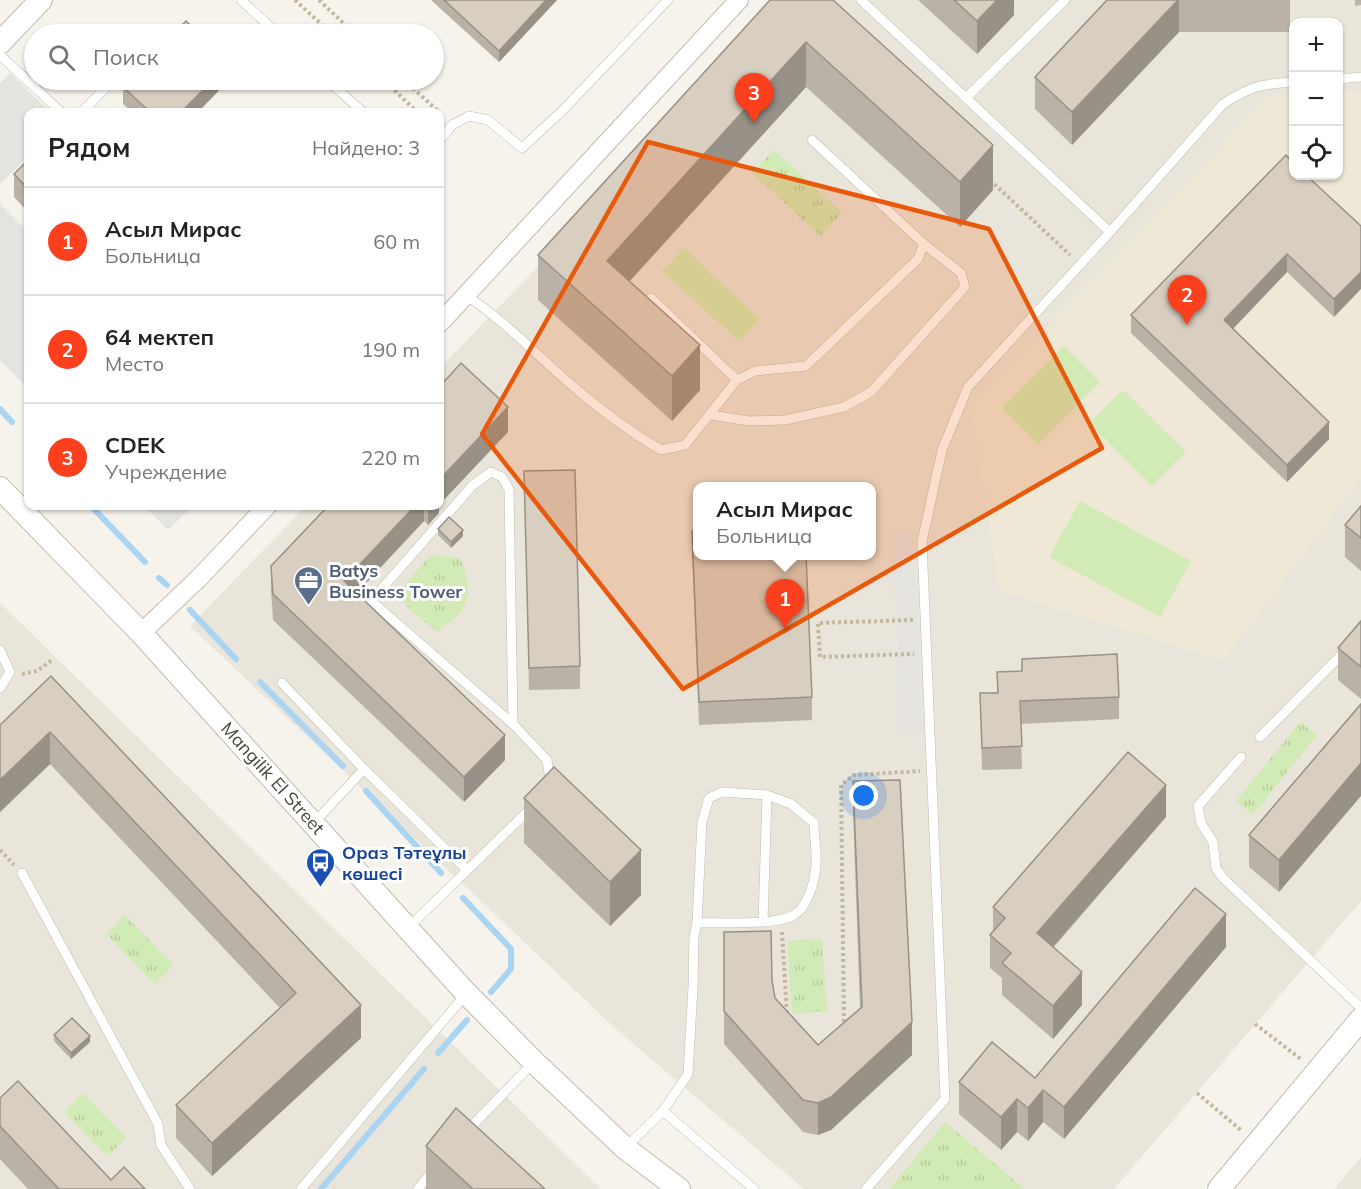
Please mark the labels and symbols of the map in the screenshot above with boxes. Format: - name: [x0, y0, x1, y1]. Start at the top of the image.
- pin: 3: [734, 74, 774, 123]
- pin: 2: [1168, 276, 1206, 325]
- place label: Batys Business Tower: [329, 559, 463, 603]
- office icon: Batys Business Tower: [292, 564, 324, 606]
- pin: 1: [766, 580, 804, 629]
- street label: Mangilik El Street: [216, 717, 330, 839]
- your location: [849, 781, 878, 810]
- place label: Ораз Тәтеұлы көшесі: [342, 841, 466, 885]
- bus stop icon: Ораз Тәтеұлы көшесі: [305, 846, 337, 888]

